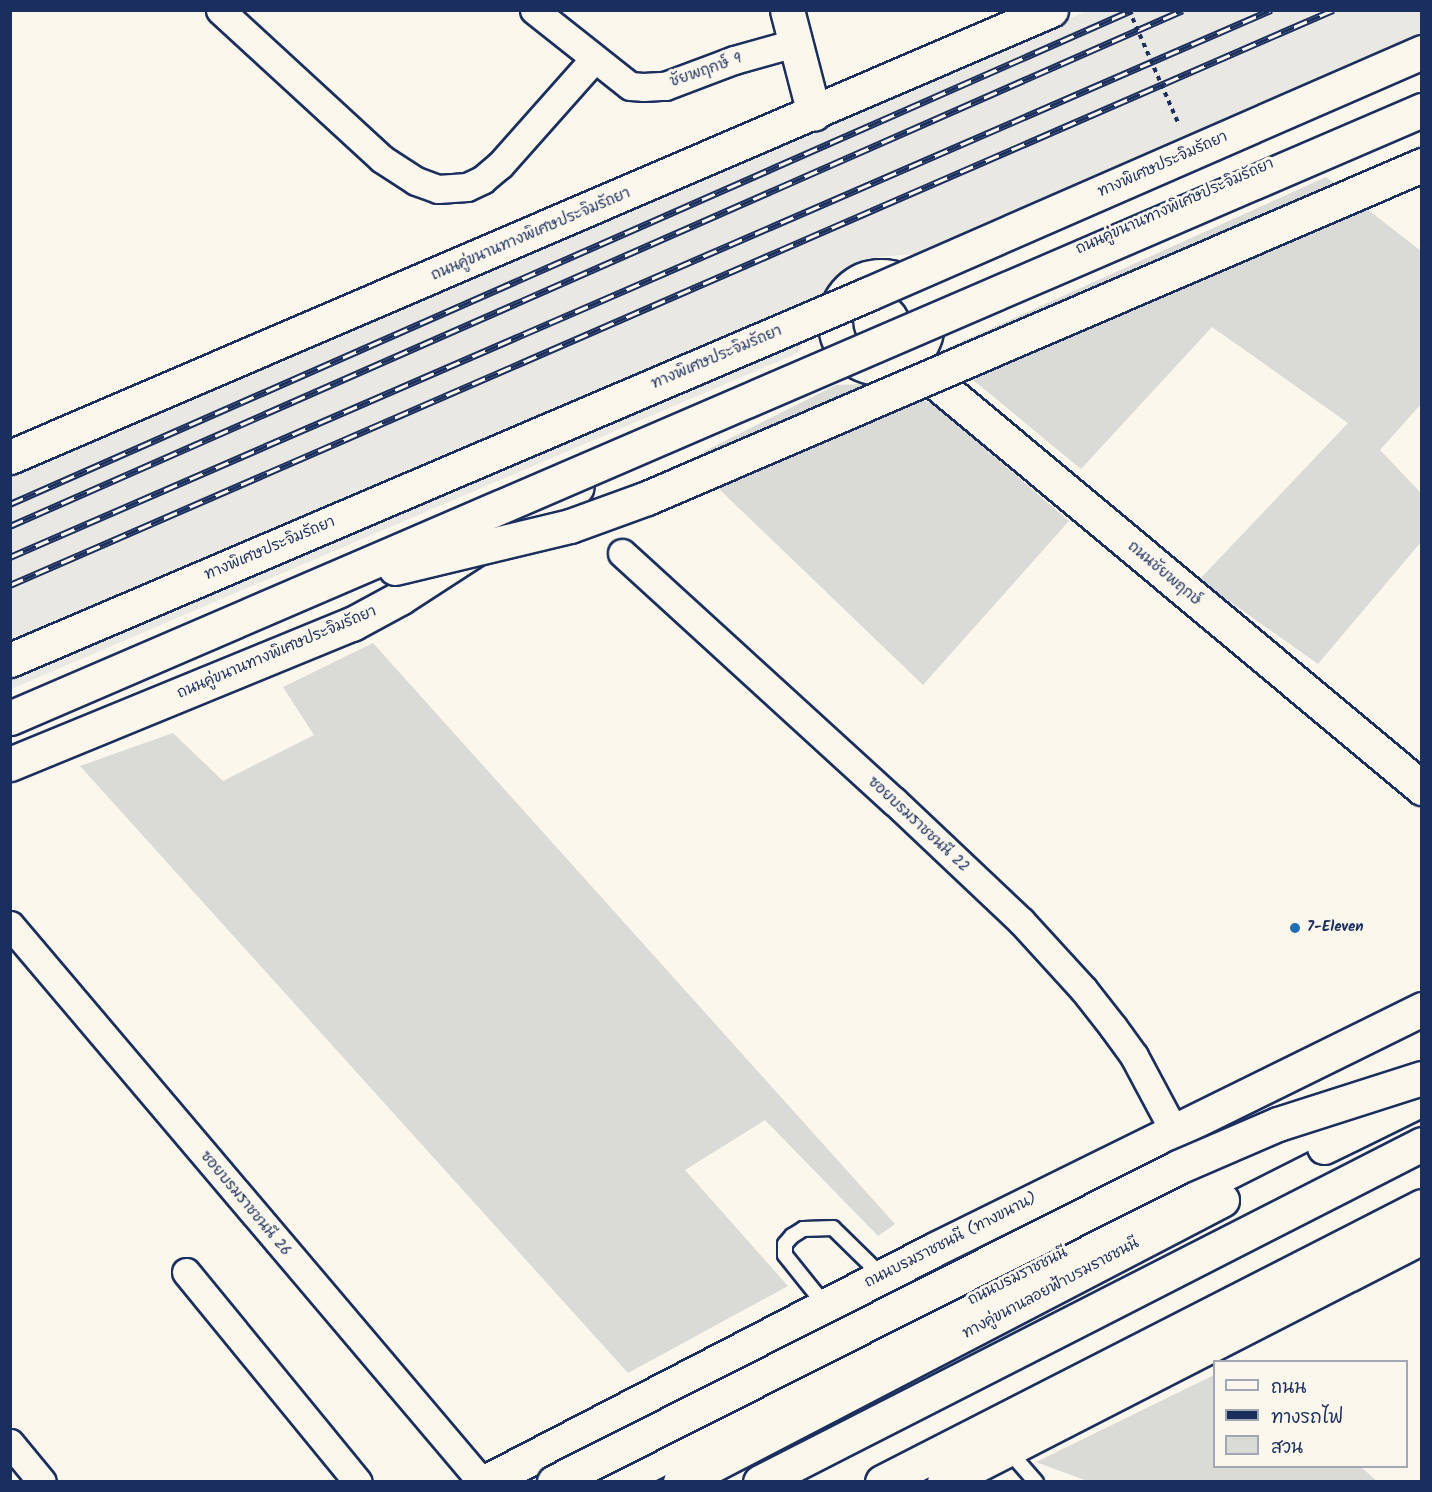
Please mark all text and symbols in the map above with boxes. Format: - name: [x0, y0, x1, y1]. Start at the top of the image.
- street label: ชัยพฤกษ์ 9: [668, 50, 744, 92]
- street label: ทางพิเศษประจิมรัถยา: [1095, 128, 1231, 202]
- street label: ถนนคู่ขนานทางพิเศษประจิมรัถยา: [1073, 155, 1277, 259]
- street label: ถนนคู่ขนานทางพิเศษประจิมรัถยา: [429, 185, 633, 285]
- street label: ทางพิเศษประจิมรัถยา: [649, 322, 785, 394]
- street label: ทางพิเศษประจิมรัถยา: [202, 513, 338, 585]
- street label: ถนนชัยพฤกษ์: [1124, 538, 1204, 610]
- street label: ถนนคู่ขนานทางพิเศษประจิมรัถยา: [175, 603, 379, 703]
- street label: ซอยบรมราชชนนี 22: [864, 773, 972, 877]
- place label: 7-Eleven: [1307, 919, 1364, 937]
- marker: 7-Eleven: [1288, 921, 1302, 935]
- street label: ซอยบรมราชชนนี 26: [196, 1148, 294, 1260]
- street label: ถนนบรมราชชนนี (ทางขนาน): [862, 1190, 1040, 1292]
- street label: ทางคู่ขนานลอยฟ้าบรมราชชนนี: [960, 1235, 1142, 1343]
- street label: ถนนบรมราชชนนี: [965, 1244, 1071, 1310]
- legend: [1213, 1360, 1408, 1468]
- text: ถนน: [1271, 1374, 1306, 1403]
- text: ทางรถไฟ: [1271, 1404, 1343, 1433]
- text: สวน: [1271, 1434, 1303, 1463]

